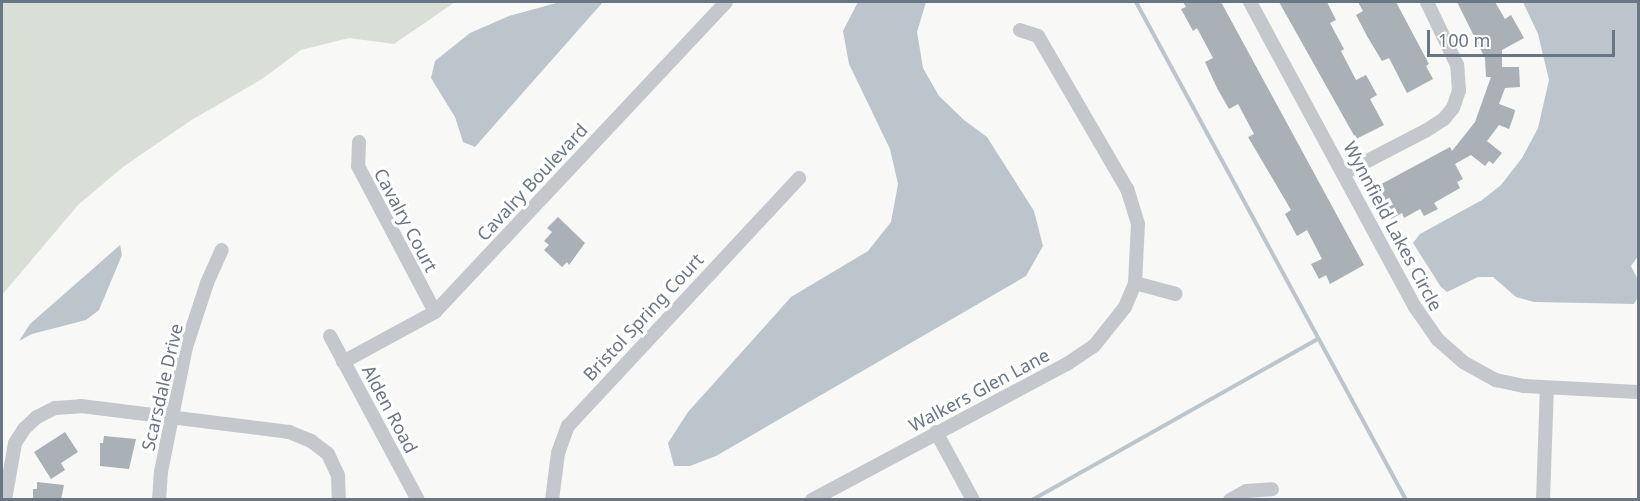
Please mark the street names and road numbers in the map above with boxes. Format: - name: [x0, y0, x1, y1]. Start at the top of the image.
- street label: Cavalry Boulevard: [472, 119, 592, 245]
- street label: Wynnfield Lakes Circle: [1339, 138, 1447, 314]
- street label: Cavalry Court: [370, 165, 442, 275]
- street label: Bristol Spring Court: [578, 249, 708, 385]
- street label: Scarsdale Drive: [137, 321, 187, 453]
- street label: Walkers Glen Lane: [905, 344, 1053, 436]
- street label: Alden Road: [358, 361, 422, 457]

